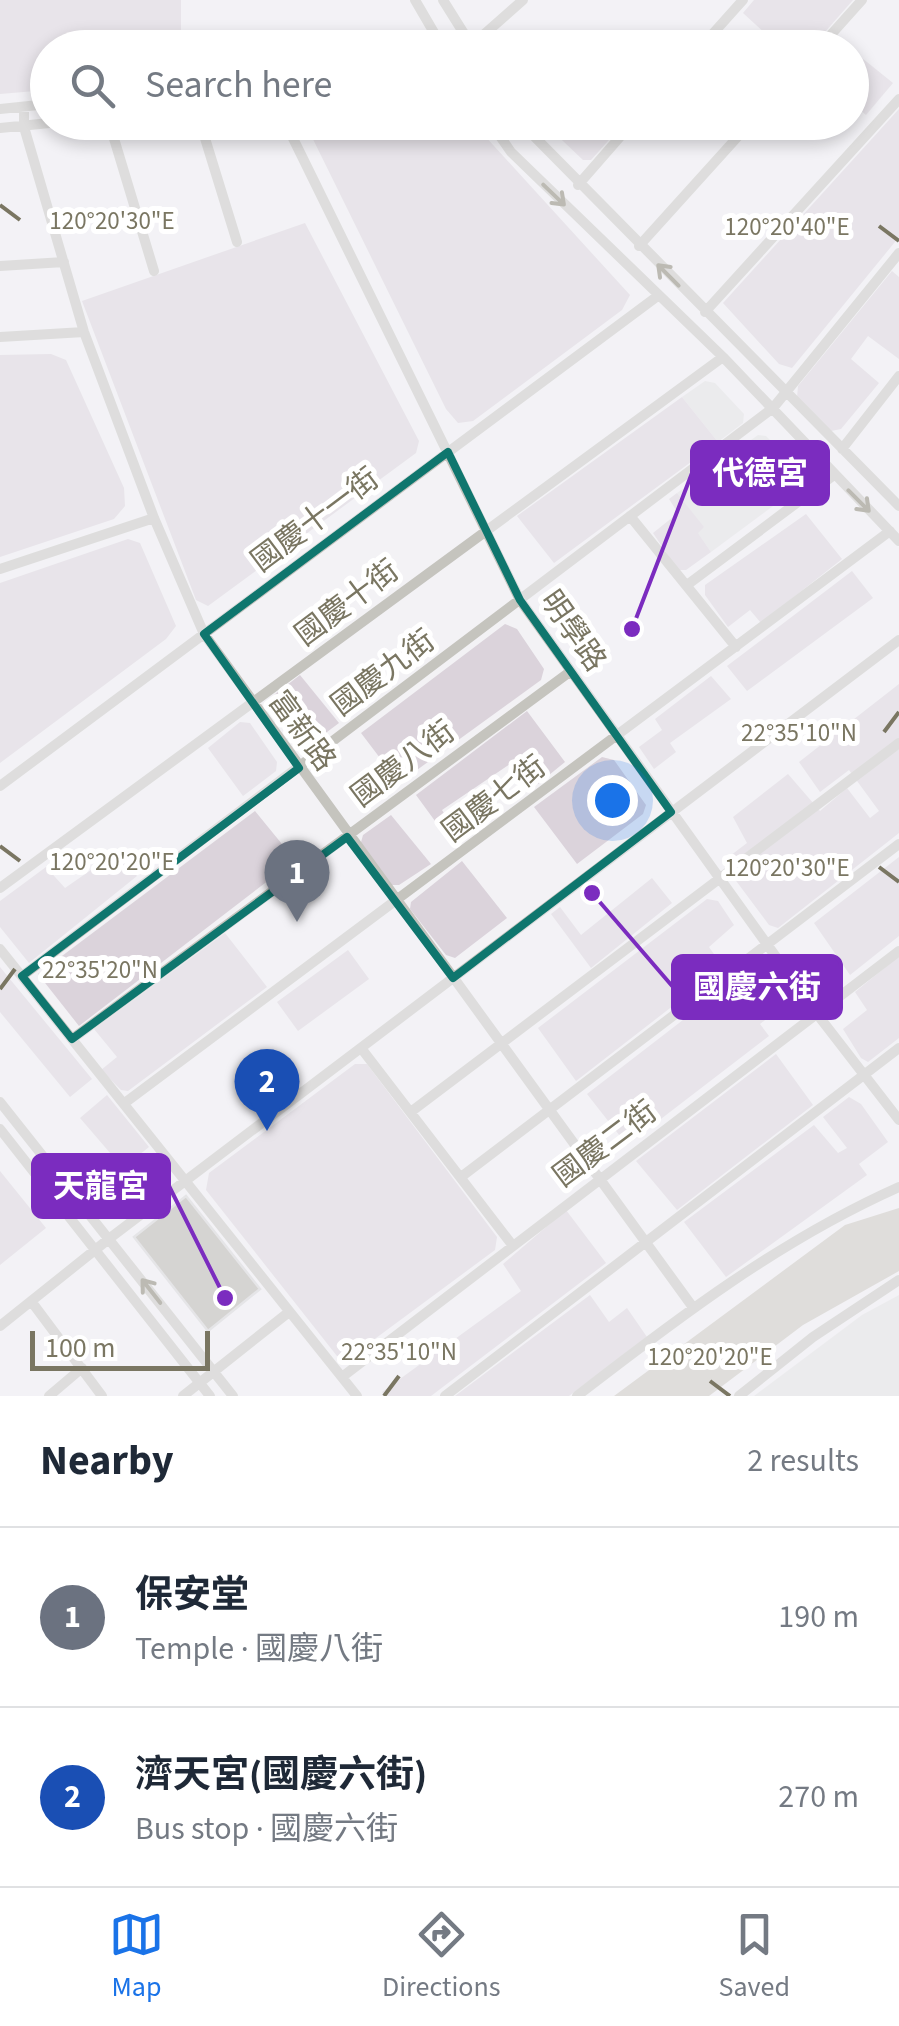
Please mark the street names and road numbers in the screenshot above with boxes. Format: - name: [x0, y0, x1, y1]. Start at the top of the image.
- street label: 國慶十一街: [242, 458, 388, 582]
- street label: 國慶十街: [286, 550, 408, 656]
- street label: 明學路: [530, 582, 616, 680]
- street label: 國慶九街: [322, 620, 444, 726]
- street label: 富新路: [258, 682, 346, 780]
- street label: 國慶八街: [342, 711, 464, 817]
- street label: 國慶七街: [433, 746, 555, 852]
- street label: 國慶二街: [544, 1091, 666, 1197]

